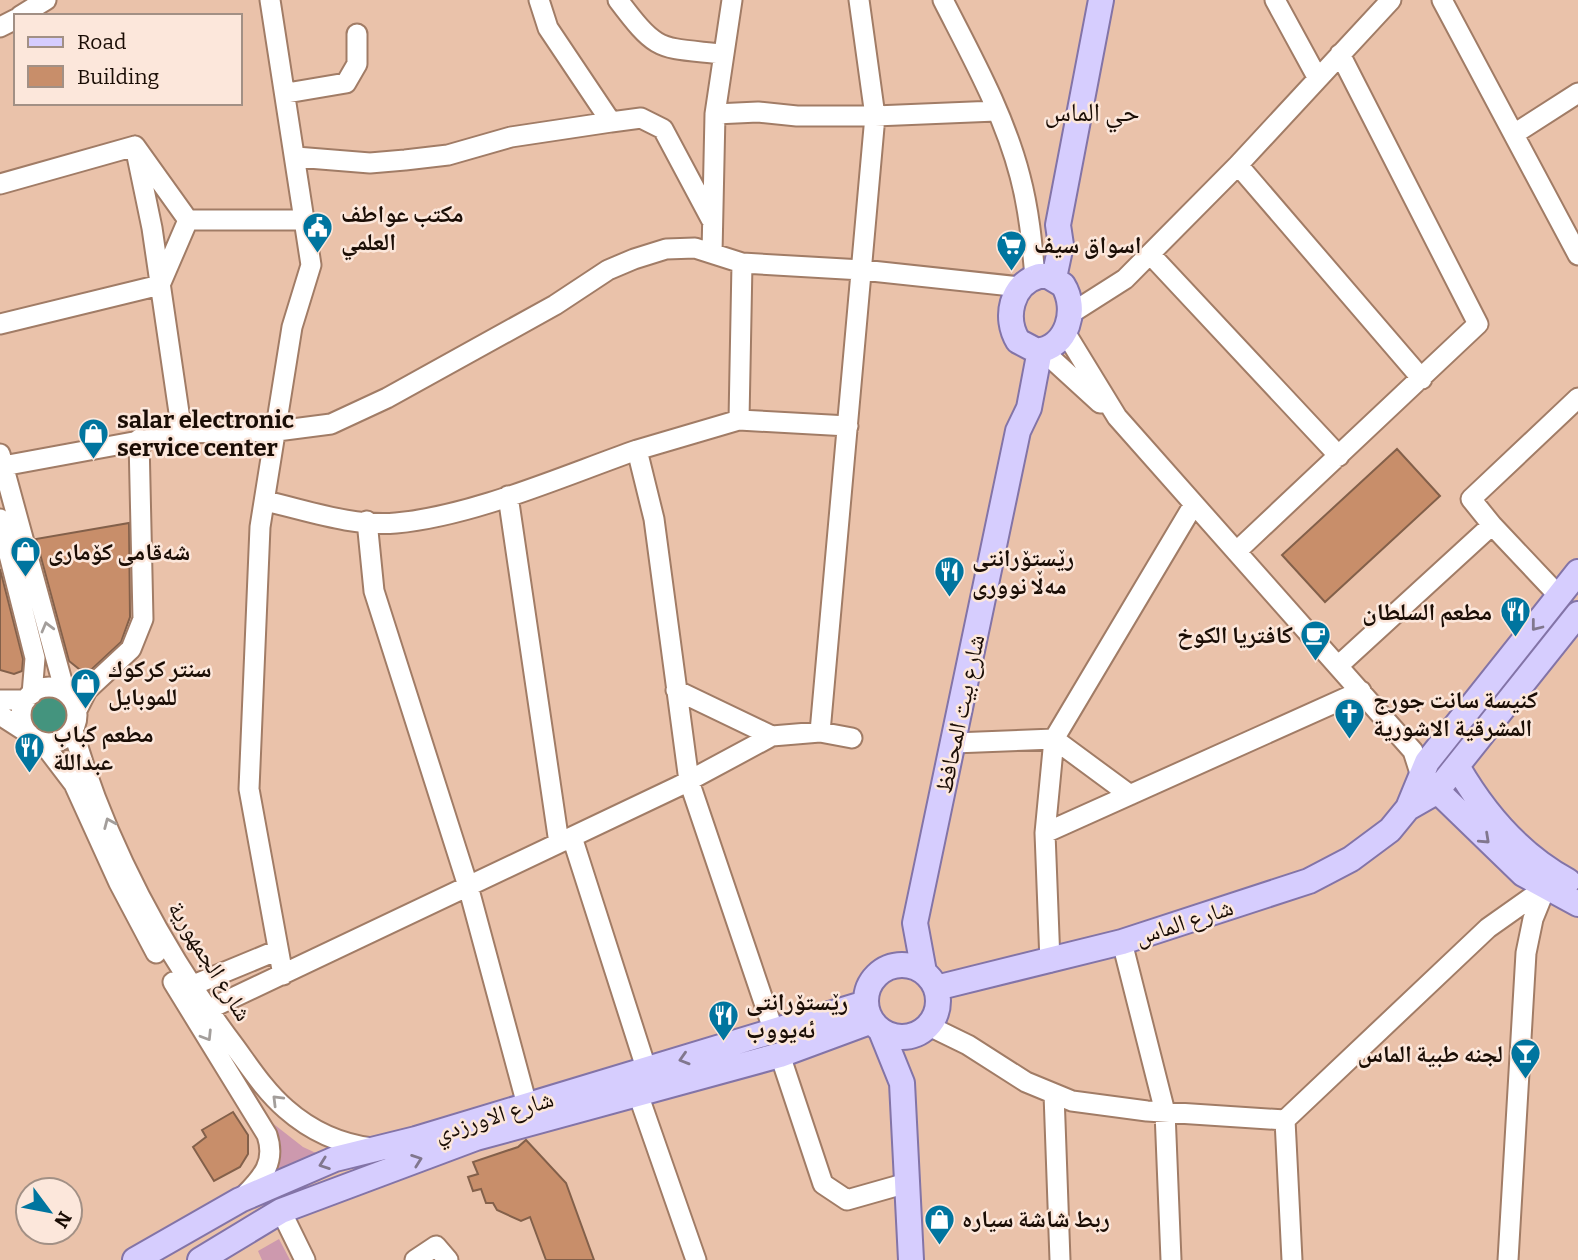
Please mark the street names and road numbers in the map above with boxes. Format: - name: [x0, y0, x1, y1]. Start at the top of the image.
- street label: شارع بيت المحافظ: [930, 632, 991, 796]
- street label: شارع الماس: [1131, 893, 1237, 952]
- street label: شارع الجمهورية: [161, 896, 258, 1027]
- street label: شارع الاورزدي: [431, 1085, 558, 1152]

